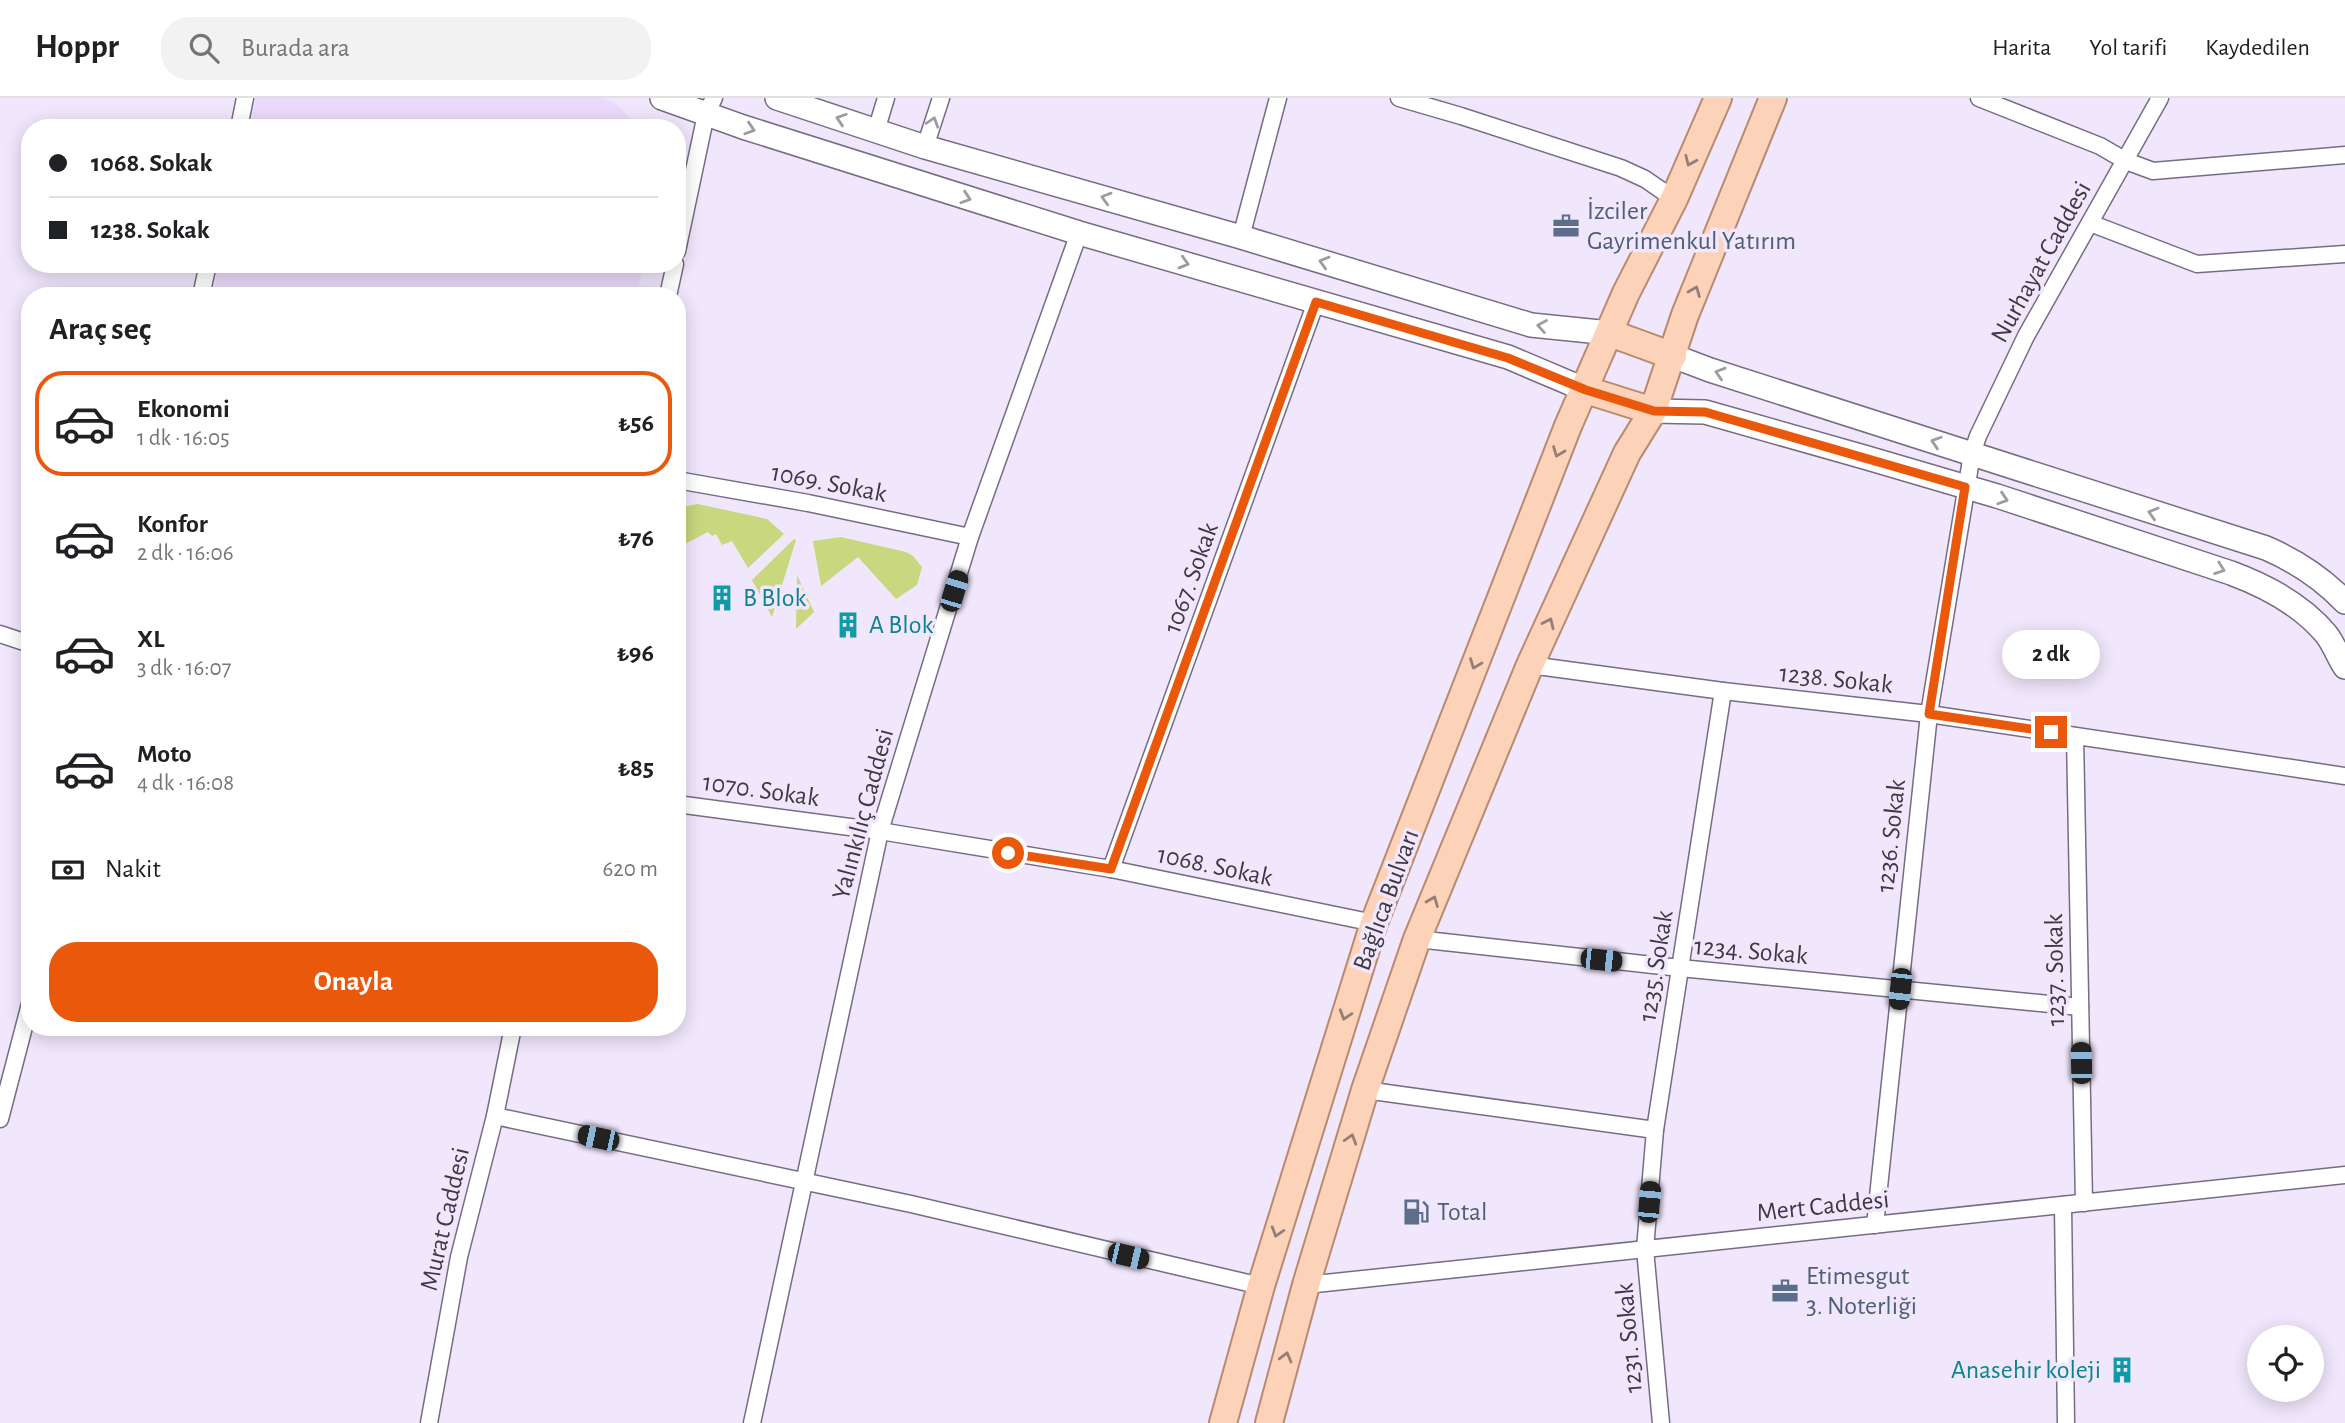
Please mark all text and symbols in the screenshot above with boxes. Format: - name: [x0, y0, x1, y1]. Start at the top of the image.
- search box: [161, 17, 651, 80]
- icon: search: [185, 29, 223, 67]
- text: Hoppr: [35, 31, 119, 64]
- text: Burada ara: [241, 35, 350, 61]
- text: Harita: [1992, 36, 2051, 60]
- text: Yol tarifi: [2089, 36, 2167, 60]
- text: Kaydedilen: [2205, 36, 2310, 60]
- one-way arrow: [835, 113, 847, 127]
- one-way arrow: [925, 117, 939, 129]
- one-way arrow: [743, 121, 755, 135]
- text: 1068. Sokak: [91, 150, 212, 176]
- one-way arrow: [1684, 153, 1698, 166]
- street label: Nurhayat Caddesi: [1986, 177, 2096, 347]
- one-way arrow: [960, 189, 972, 204]
- one-way arrow: [1100, 192, 1112, 206]
- place label: İzciler Gayrimenkul Yatırım: [1587, 197, 1796, 254]
- office icon: İzciler Gayrimenkul Yatırım: [1551, 211, 1581, 241]
- text: 1238. Sokak: [91, 217, 210, 243]
- one-way arrow: [1178, 255, 1190, 270]
- one-way arrow: [1318, 255, 1330, 270]
- one-way arrow: [1686, 286, 1700, 298]
- text: Araç seç: [49, 313, 151, 345]
- one-way arrow: [1536, 319, 1548, 334]
- one-way arrow: [1714, 367, 1726, 381]
- icon: car: [53, 392, 116, 455]
- text: Ekonomi: [137, 396, 230, 422]
- text: ₺56: [618, 410, 654, 436]
- text: 1 dk · 16:05: [137, 427, 230, 450]
- one-way arrow: [1931, 436, 1943, 450]
- one-way arrow: [1552, 445, 1566, 457]
- street label: 1069. Sokak: [769, 459, 889, 507]
- one-way arrow: [1997, 490, 2009, 505]
- one-way arrow: [2147, 506, 2159, 521]
- icon: car: [53, 507, 116, 570]
- text: Konfor: [137, 511, 208, 537]
- street label: 1067. Sokak: [1159, 519, 1223, 637]
- text: ₺76: [618, 525, 654, 551]
- text: 2 dk · 16:06: [137, 542, 233, 565]
- one-way arrow: [2213, 561, 2225, 575]
- car: [938, 568, 971, 614]
- building icon: B Blok: [707, 583, 737, 613]
- place label: B Blok: [743, 585, 806, 611]
- building icon: A Blok: [833, 610, 863, 640]
- place label: A Blok: [869, 612, 933, 638]
- one-way arrow: [1541, 618, 1555, 630]
- icon: car: [53, 622, 116, 685]
- text: XL: [137, 626, 164, 652]
- callout: 2 dk: [2002, 630, 2100, 680]
- text: ₺96: [617, 640, 654, 666]
- text: 2 dk: [2032, 643, 2070, 666]
- text: 3 dk · 16:07: [137, 657, 231, 680]
- one-way arrow: [1470, 657, 1484, 669]
- street label: 1238. Sokak: [1778, 660, 1894, 698]
- route end: [2035, 716, 2067, 748]
- street label: Yalınkılıç Caddesi: [828, 726, 898, 902]
- icon: car: [53, 737, 116, 800]
- text: Moto: [137, 741, 192, 767]
- text: ₺85: [618, 755, 654, 781]
- street label: 1070. Sokak: [701, 769, 821, 811]
- text: 4 dk · 16:08: [137, 772, 234, 795]
- street label: 1236. Sokak: [1872, 778, 1910, 894]
- street label: Bağlıca Bulvarı: [1348, 826, 1424, 974]
- route start: [992, 837, 1024, 869]
- street label: 1068. Sokak: [1155, 841, 1275, 891]
- icon: cash: [49, 851, 87, 889]
- text: Nakit: [105, 856, 161, 882]
- text: 620 m: [602, 858, 658, 881]
- one-way arrow: [1424, 895, 1438, 907]
- street label: 1235. Sokak: [1634, 908, 1678, 1024]
- street label: 1237. Sokak: [2041, 913, 2069, 1026]
- street label: 1234. Sokak: [1693, 933, 1809, 969]
- button: Onayla: [49, 942, 658, 1022]
- car: [1580, 947, 1623, 973]
- car: [1888, 967, 1913, 1011]
- one-way arrow: [1339, 1008, 1353, 1021]
- car: [2071, 1042, 2092, 1084]
- car: [576, 1123, 621, 1153]
- one-way arrow: [1342, 1133, 1357, 1145]
- street label: Murat Caddesi: [416, 1145, 474, 1293]
- car: [1637, 1180, 1662, 1224]
- street label: Mert Caddesi: [1755, 1186, 1891, 1226]
- fuel station icon: Total: [1401, 1197, 1431, 1227]
- place label: Total: [1437, 1199, 1488, 1225]
- one-way arrow: [1271, 1225, 1285, 1238]
- car: [1106, 1241, 1151, 1271]
- place label: Etimesgut 3. Noterliği: [1806, 1263, 1917, 1319]
- office icon: Etimesgut 3. Noterliği: [1770, 1276, 1800, 1306]
- street label: 1231. Sokak: [1611, 1282, 1647, 1394]
- map controls: [2247, 1325, 2324, 1402]
- button: locate: [2247, 1325, 2324, 1402]
- one-way arrow: [1277, 1351, 1292, 1363]
- building icon: Anasehir koleji: [2107, 1355, 2137, 1385]
- place label: Anasehir koleji: [1951, 1357, 2101, 1383]

